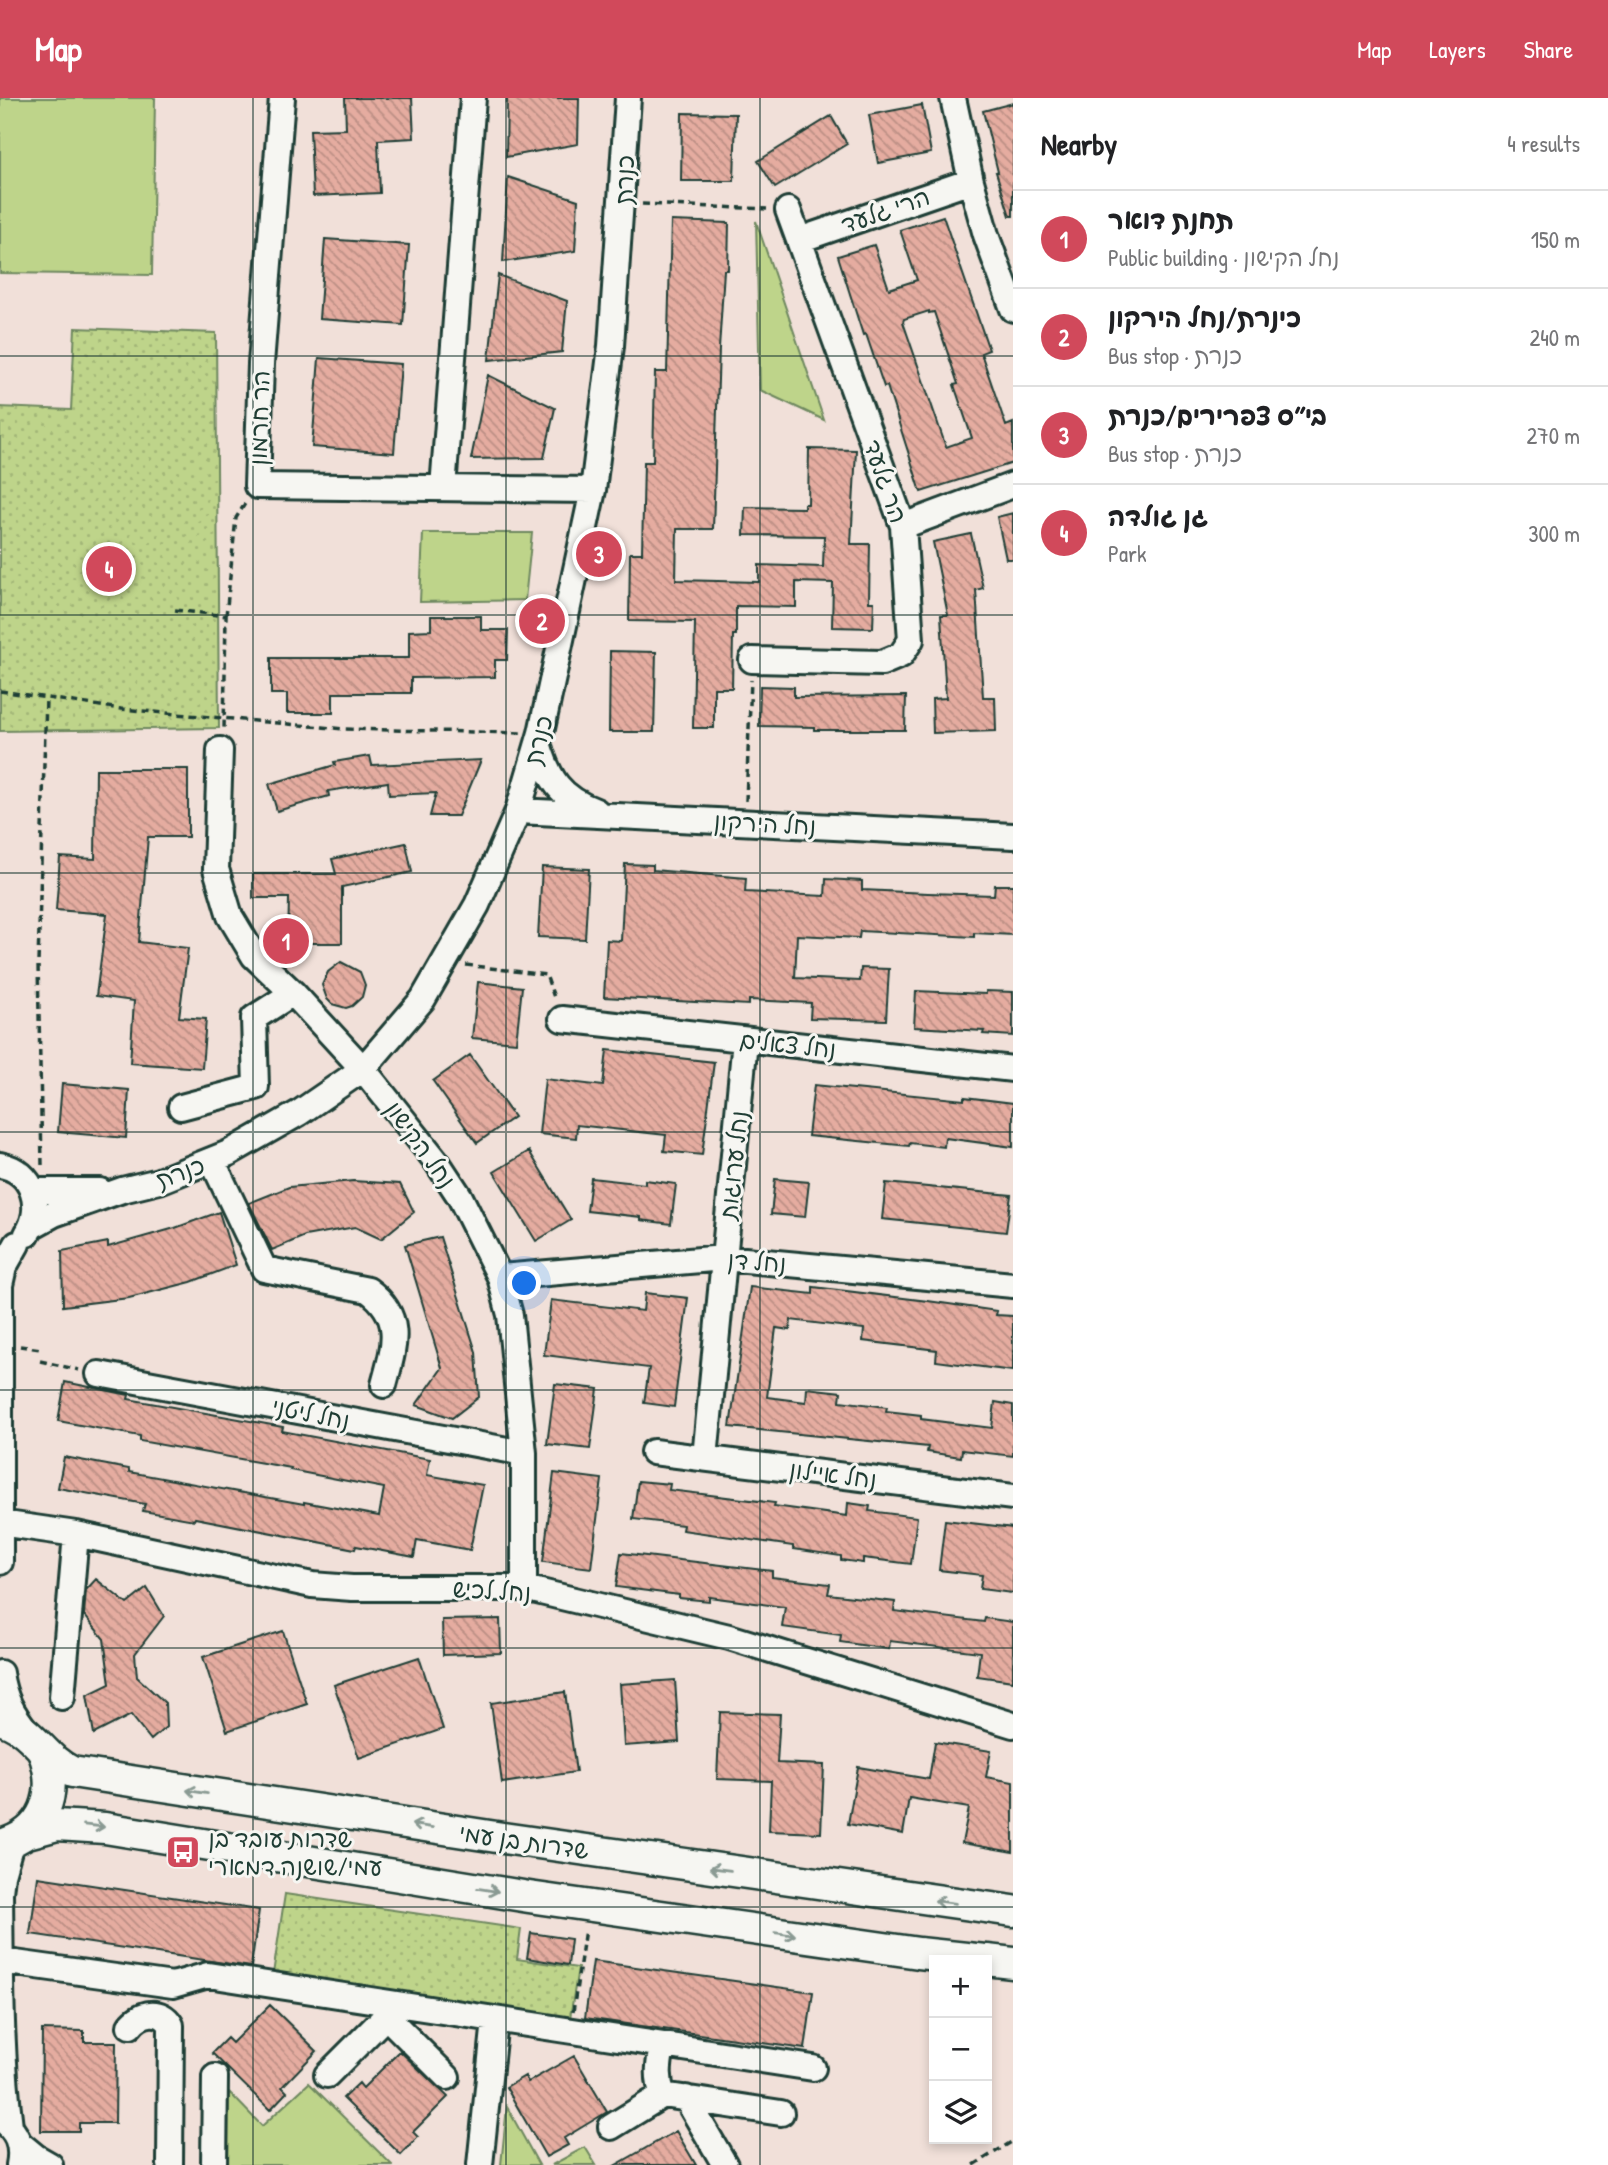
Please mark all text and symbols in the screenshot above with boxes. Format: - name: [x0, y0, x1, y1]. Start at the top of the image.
- text: Map: [35, 27, 82, 71]
- text: Map: [1357, 33, 1391, 65]
- text: Layers: [1429, 33, 1486, 65]
- text: Share: [1524, 33, 1573, 65]
- text: Nearby: [1041, 124, 1117, 164]
- text: 4 results: [1507, 128, 1580, 159]
- street label: כנרת: [607, 154, 641, 206]
- street label: הרי גלעד: [836, 180, 934, 240]
- text: תחנת דואר: [1108, 202, 1234, 237]
- text: 1: [1060, 224, 1068, 255]
- text: 150 m: [1531, 224, 1580, 255]
- text: Public building · נחל הקישון: [1108, 242, 1339, 273]
- text: כינרת/נחל הירקון: [1108, 300, 1301, 335]
- text: 2: [1059, 322, 1069, 353]
- text: 240 m: [1529, 322, 1580, 353]
- text: Bus stop · כנרת: [1108, 340, 1242, 371]
- street label: הר חרמון: [241, 370, 277, 466]
- text: בי״ס צפרירים/כנרת: [1108, 398, 1327, 433]
- text: 3: [1059, 420, 1069, 451]
- text: 270 m: [1527, 420, 1580, 451]
- street label: הר גלעד: [857, 435, 915, 527]
- text: Bus stop · כנרת: [1108, 438, 1242, 469]
- text: גן גולדה: [1108, 499, 1208, 534]
- text: 4: [1060, 518, 1068, 549]
- text: 300 m: [1528, 518, 1580, 549]
- pin: 3: [576, 528, 622, 580]
- text: Park: [1108, 538, 1146, 569]
- pin: 4: [86, 543, 132, 595]
- pin: 2: [519, 595, 565, 647]
- street label: כנרת: [516, 712, 560, 768]
- street label: נחל הירקון: [713, 804, 817, 842]
- pin: 1: [263, 915, 309, 967]
- street label: נחל צאלים: [738, 1023, 838, 1065]
- street label: נחל הקישון: [379, 1094, 463, 1194]
- street label: נחל ערוגות: [711, 1109, 755, 1223]
- street label: כנרת: [151, 1148, 209, 1196]
- street label: נחל דן: [727, 1243, 787, 1279]
- your location: [507, 1266, 541, 1300]
- street label: נחל ליטני: [269, 1390, 353, 1436]
- street label: נחל איילון: [787, 1453, 879, 1495]
- street label: נחל לכיש: [452, 1572, 532, 1608]
- one-way arrow: [187, 1785, 209, 1798]
- street label: שדרות בן עמי: [457, 1816, 591, 1866]
- one-way arrow: [412, 1819, 434, 1832]
- one-way arrow: [82, 1820, 105, 1833]
- place label: שדרות עובד בן עמי/שושנה דמארי: [208, 1822, 383, 1882]
- bus stop icon: שדרות עובד בן עמי/שושנה דמארי: [164, 1833, 202, 1871]
- one-way arrow: [709, 1862, 732, 1875]
- one-way arrow: [476, 1884, 499, 1897]
- one-way arrow: [935, 1895, 957, 1908]
- one-way arrow: [774, 1928, 796, 1941]
- map controls: [929, 1955, 992, 2144]
- button: +: [929, 1955, 992, 2018]
- button: −: [929, 2018, 992, 2081]
- button: layers: [929, 2081, 992, 2144]

